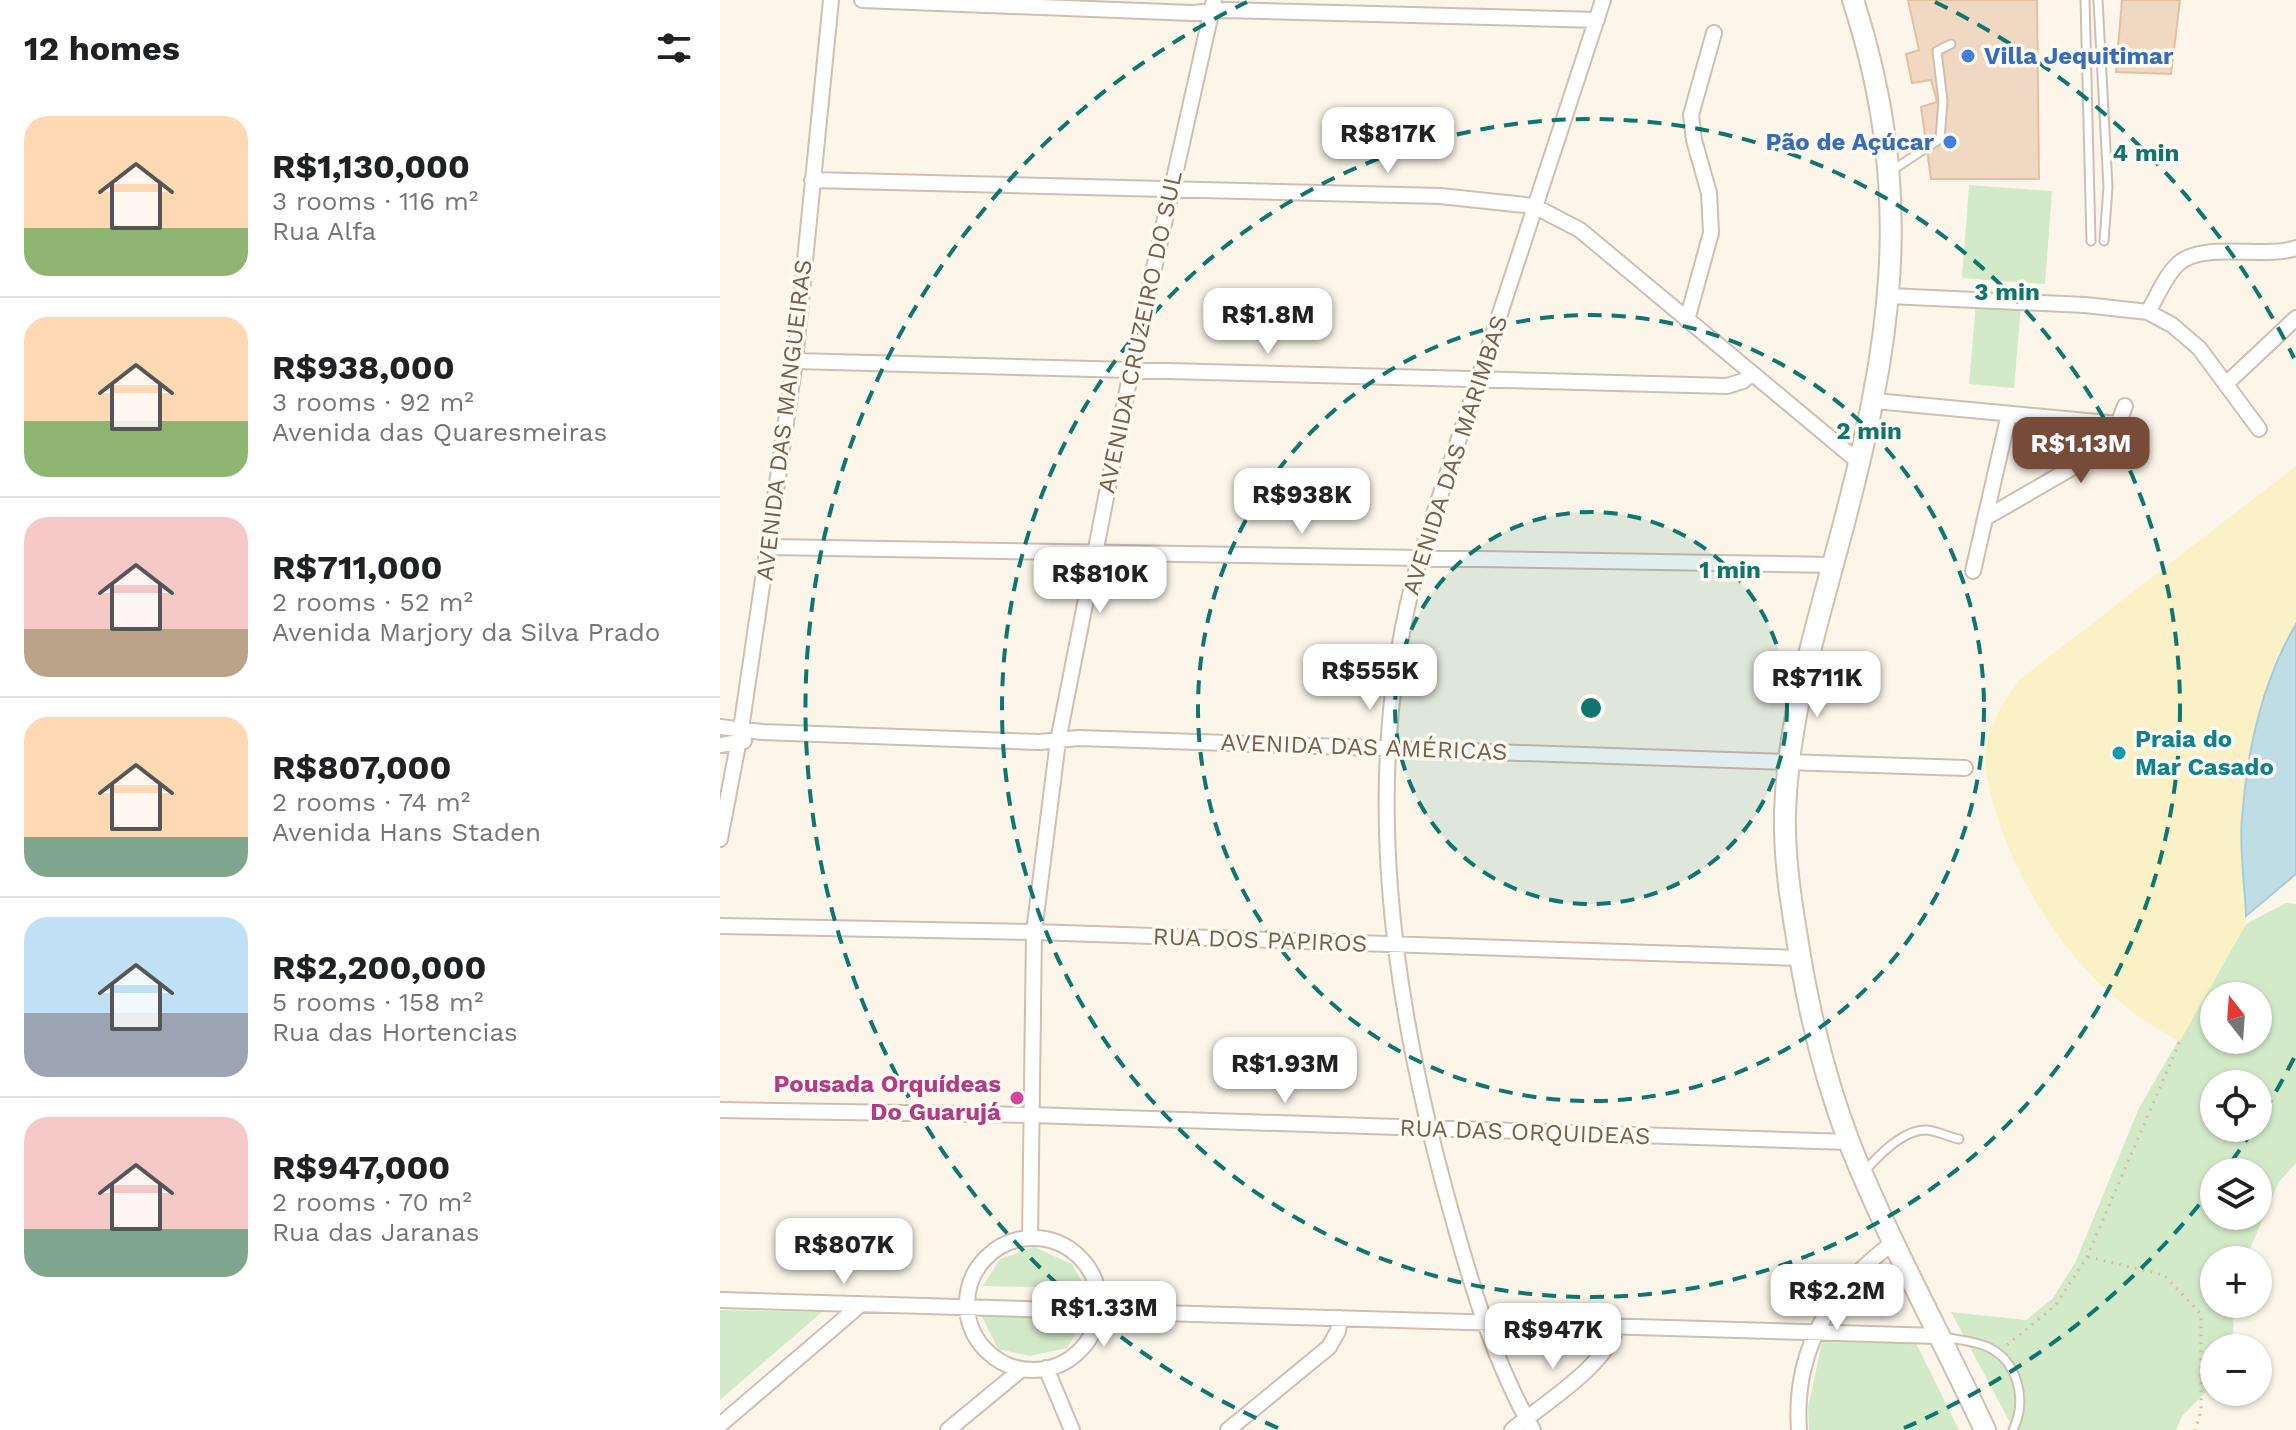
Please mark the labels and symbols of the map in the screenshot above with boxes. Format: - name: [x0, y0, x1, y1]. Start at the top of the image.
- place label: Villa Jequitimar: [1984, 42, 2174, 70]
- marker: Villa Jequitimar: [1959, 47, 1977, 65]
- pin: R$817K: [1323, 107, 1453, 175]
- place label: Pão de Açúcar: [1765, 128, 1935, 156]
- marker: Pão de Açúcar: [1941, 133, 1959, 151]
- text: 4 min: [2113, 139, 2179, 167]
- street label: AVENIDA CRUZEIRO DO SUL: [1092, 168, 1188, 496]
- street label: AVENIDA DAS MANGUEIRAS: [750, 258, 818, 582]
- text: 3 min: [1974, 278, 2040, 306]
- pin: R$1.8M: [1203, 288, 1333, 356]
- street label: AVENIDA DAS MARIMBAS: [1397, 312, 1513, 598]
- text: 2 min: [1836, 417, 1902, 445]
- pin: R$1.13M: [2007, 417, 2155, 485]
- pin: R$938K: [1237, 468, 1367, 536]
- pin: R$810K: [1035, 547, 1165, 615]
- text: 1 min: [1699, 556, 1761, 584]
- pin: R$555K: [1305, 644, 1435, 712]
- pin: R$711K: [1752, 651, 1882, 719]
- centre of rings: [1577, 694, 1605, 722]
- place label: Praia do Mar Casado: [2135, 725, 2274, 781]
- street label: AVENIDA DAS AMÉRICAS: [1220, 728, 1508, 766]
- marker: Praia do Mar Casado: [2110, 744, 2128, 762]
- street label: RUA DOS PAPIROS: [1152, 922, 1368, 958]
- north arrow: [2200, 982, 2272, 1054]
- pin: R$1.93M: [1211, 1037, 1359, 1105]
- place label: Pousada Orquídeas Do Guarujá: [774, 1070, 1001, 1126]
- marker: Pousada Orquídeas Do Guarujá: [1008, 1089, 1026, 1107]
- street label: RUA DAS ORQUIDEAS: [1399, 1114, 1651, 1150]
- pin: R$807K: [779, 1218, 909, 1286]
- pin: R$2.2M: [1772, 1264, 1902, 1332]
- pin: R$1.33M: [1030, 1281, 1178, 1349]
- pin: R$947K: [1488, 1303, 1618, 1371]

